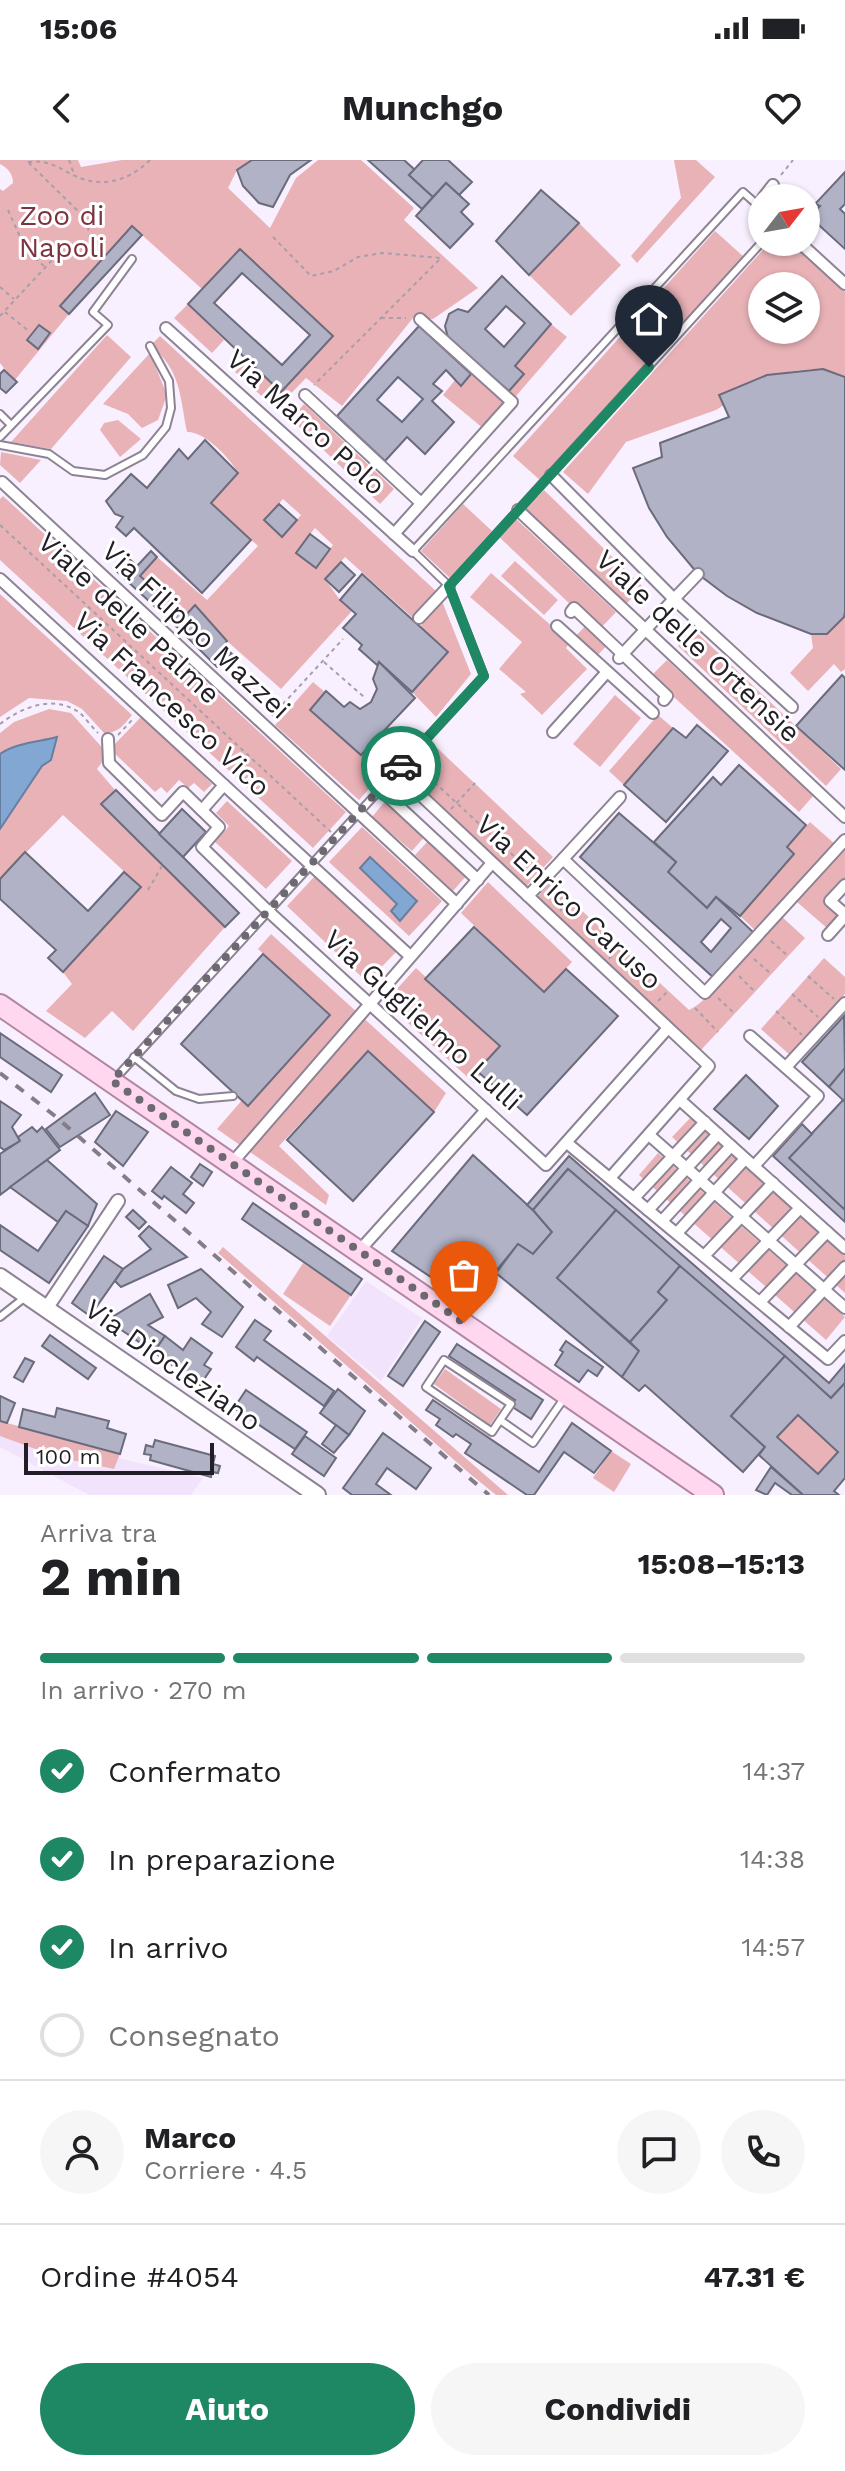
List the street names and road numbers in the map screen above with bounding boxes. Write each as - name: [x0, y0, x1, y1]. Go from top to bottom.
- street label: Via Marco Polo: [220, 342, 392, 502]
- street label: Viale delle Palme: [31, 525, 227, 711]
- street label: Via Filippo Mazzei: [95, 534, 297, 726]
- street label: Viale delle Ortensie: [589, 543, 807, 749]
- street label: Via Francesco Vico: [67, 605, 277, 803]
- street label: Via Enrico Caruso: [469, 807, 669, 997]
- street label: Via Guglielmo Lulli: [317, 922, 529, 1118]
- street label: Via Diocleziano: [79, 1292, 267, 1438]

